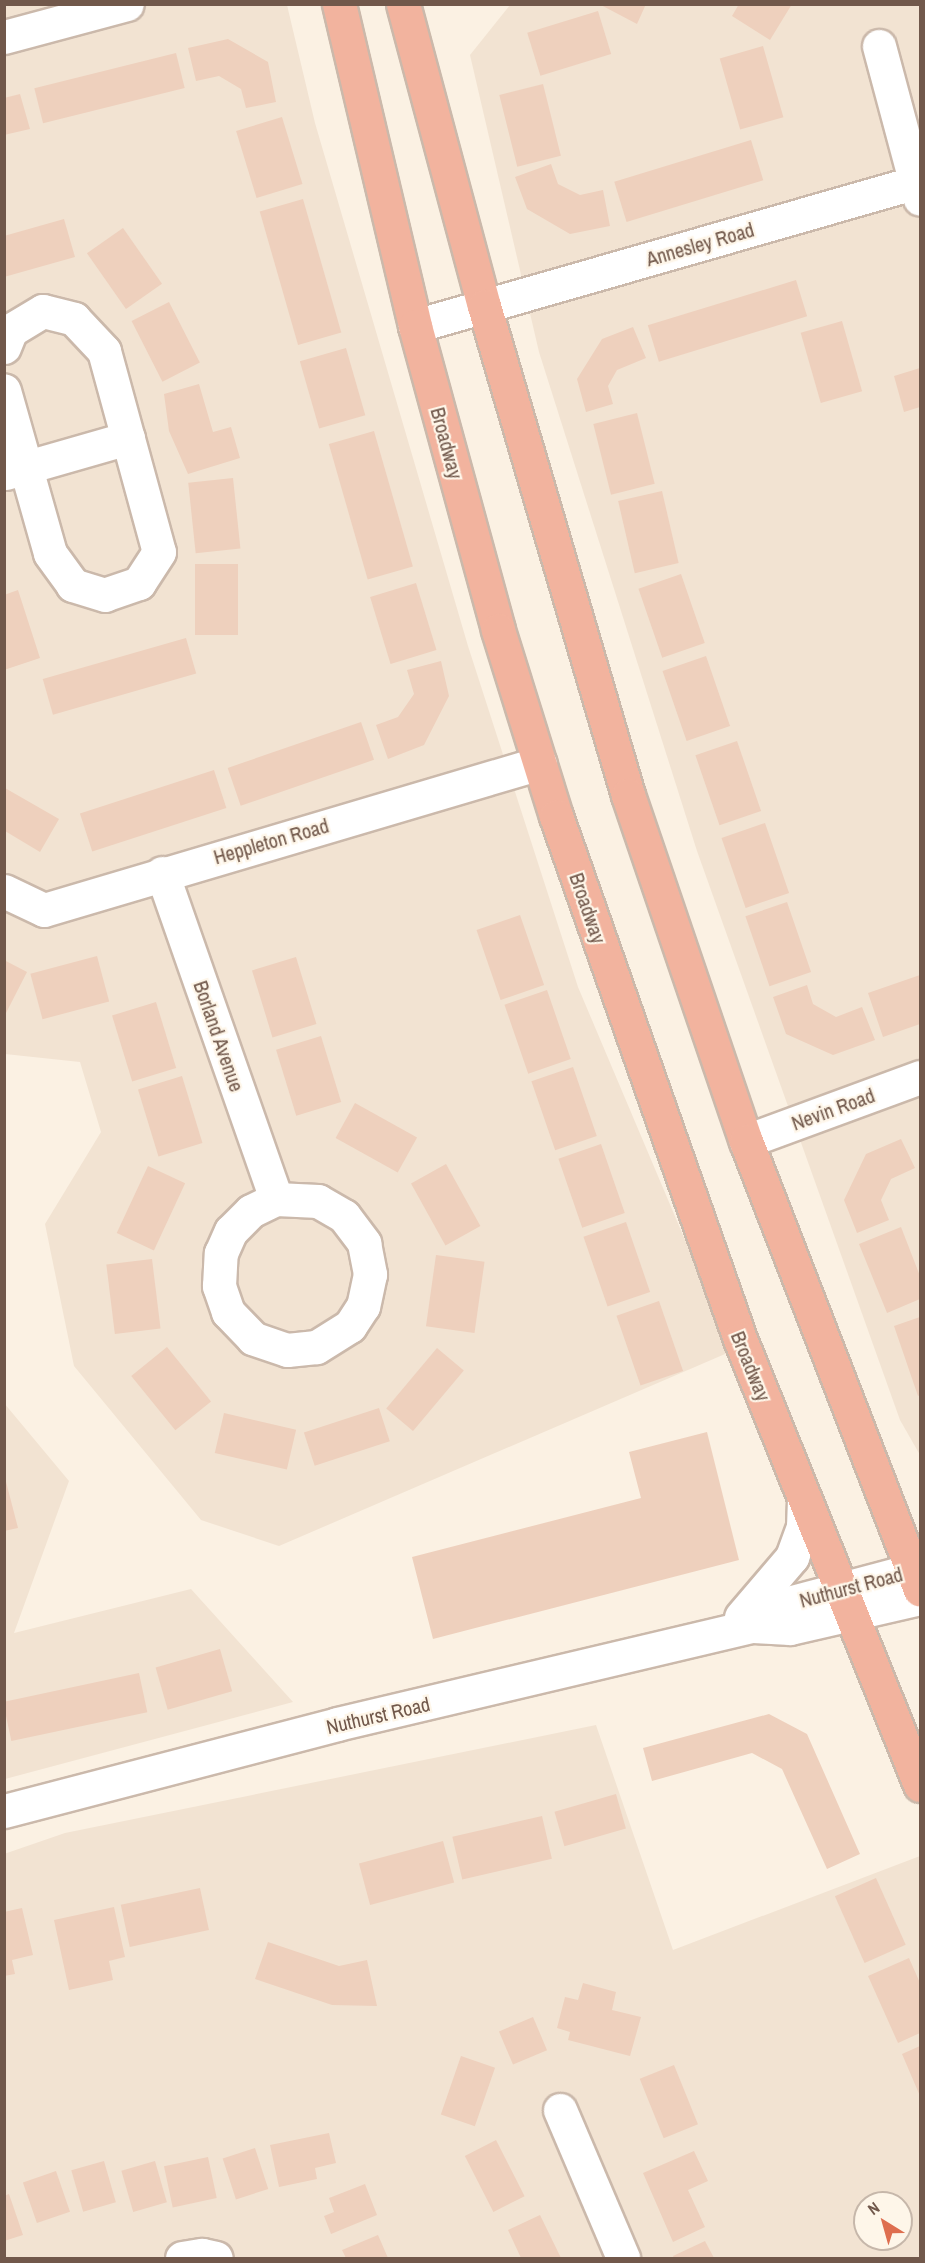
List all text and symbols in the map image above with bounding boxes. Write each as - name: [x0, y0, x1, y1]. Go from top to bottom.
- street label: Annesley Road: [643, 217, 757, 271]
- street label: Broadway: [426, 405, 468, 481]
- street label: Heppleton Road: [211, 813, 331, 869]
- street label: Broadway: [565, 870, 611, 946]
- street label: Borland Avenue: [189, 977, 249, 1095]
- street label: Nevin Road: [788, 1083, 878, 1135]
- street label: Broadway: [726, 1328, 776, 1404]
- street label: Nuthurst Road: [797, 1562, 905, 1612]
- street label: Nuthurst Road: [324, 1691, 432, 1739]
- north arrow: [853, 2191, 913, 2251]
- text: N: [863, 2197, 884, 2220]

